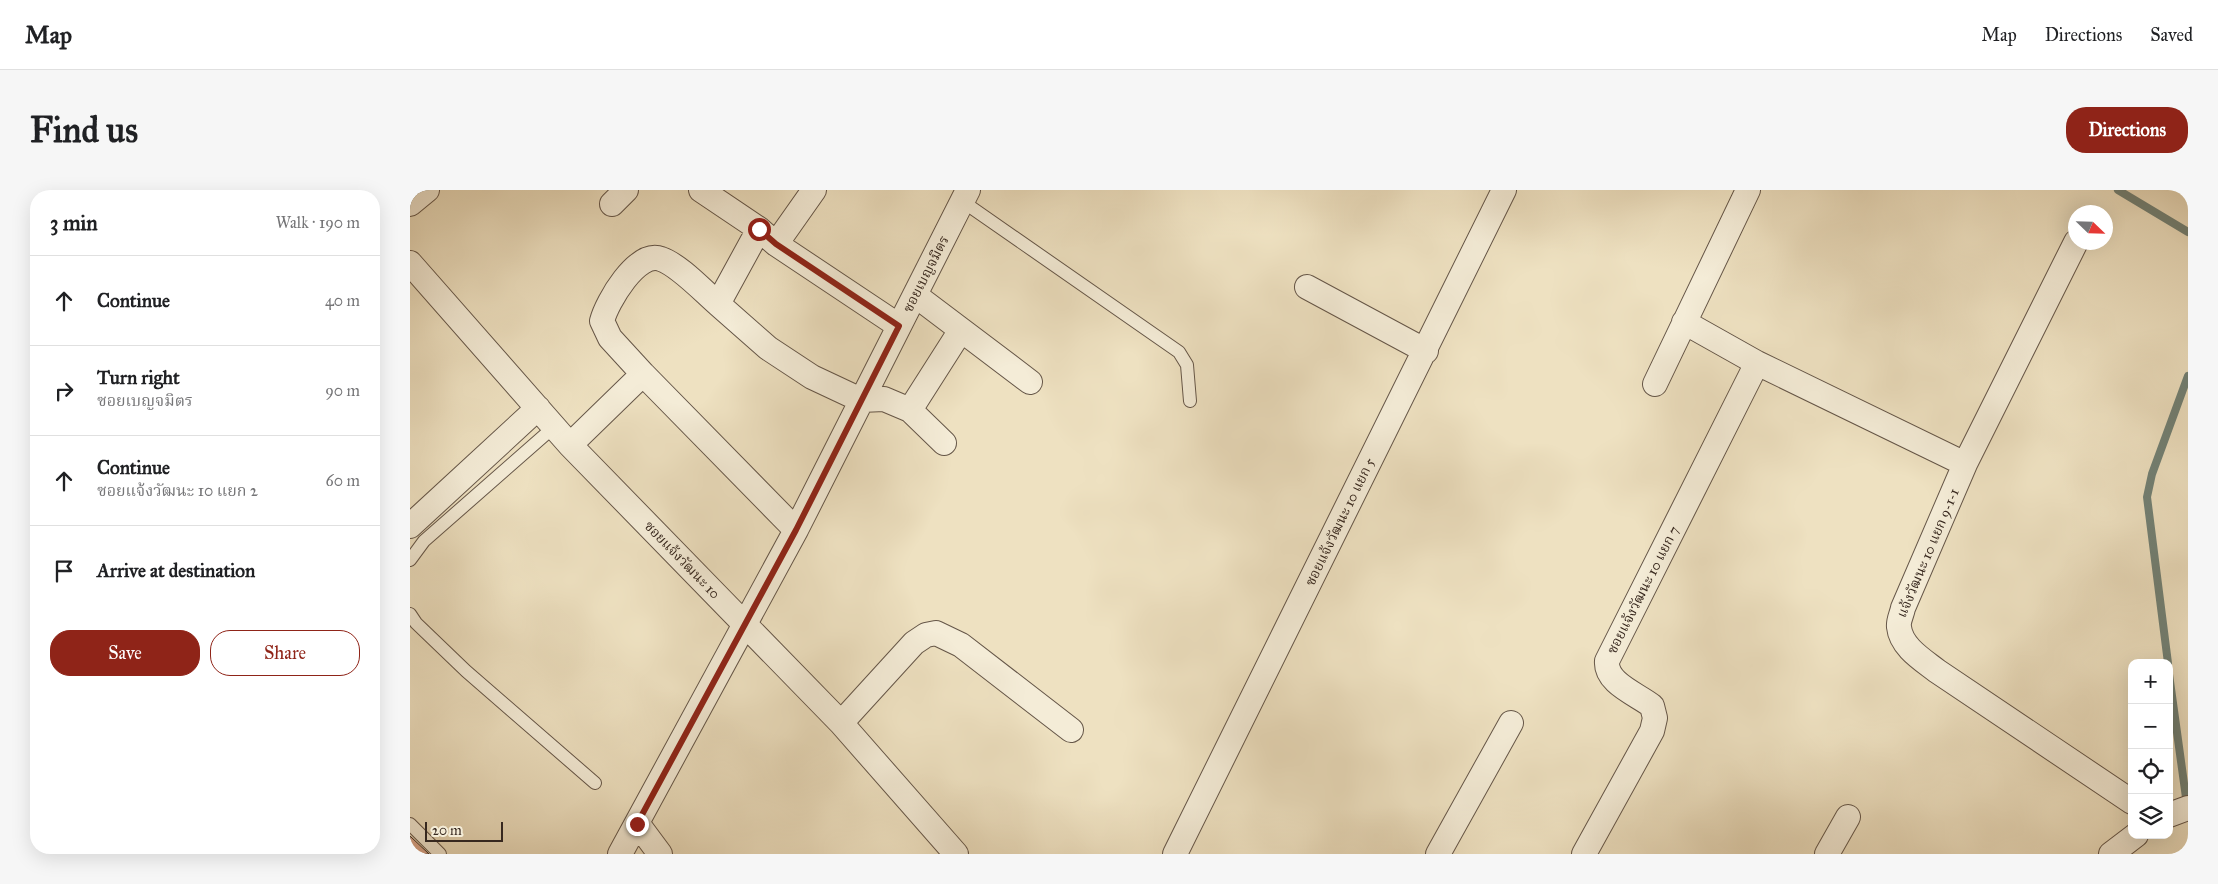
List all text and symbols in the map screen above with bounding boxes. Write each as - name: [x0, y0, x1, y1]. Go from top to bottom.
- text: Map: [25, 20, 72, 50]
- text: Map: [1981, 24, 2017, 46]
- text: Directions: [2045, 24, 2122, 46]
- text: Saved: [2150, 24, 2193, 46]
- button: Directions: [2066, 107, 2188, 153]
- text: Find us: [30, 109, 138, 152]
- north arrow: [2068, 205, 2113, 250]
- text: 3 min: [50, 210, 98, 236]
- text: Walk · 190 m: [276, 213, 360, 232]
- route start: [748, 218, 771, 241]
- street label: ซอยเบญจมิตร: [899, 233, 953, 315]
- icon: ahead: [50, 287, 78, 315]
- text: Continue: [97, 289, 170, 312]
- text: 40 m: [325, 291, 360, 310]
- text: Turn right: [97, 366, 180, 389]
- icon: right: [50, 377, 78, 405]
- text: 90 m: [325, 381, 360, 400]
- text: ซอยเบญจมิตร: [97, 391, 193, 410]
- street label: ซอยแจ้งวัฒนะ 10 แยก 5: [1302, 455, 1379, 589]
- text: Continue: [97, 456, 170, 479]
- icon: ahead: [50, 467, 78, 495]
- text: 60 m: [326, 471, 360, 490]
- text: ซอยแจ้งวัฒนะ 10 แยก 2: [97, 481, 258, 500]
- street label: แจ้งวัฒนะ 10 แยก 9-1-1: [1893, 485, 1963, 620]
- street label: ซอยแจ้งวัฒนะ 10: [641, 517, 723, 603]
- street label: ซอยแจ้งวัฒนะ 10 แยก 7: [1603, 523, 1683, 657]
- icon: arrive: [50, 557, 78, 585]
- text: Arrive at destination: [97, 559, 255, 582]
- button: Save: [50, 630, 200, 676]
- button: Share: [210, 630, 360, 676]
- map controls: [2128, 659, 2173, 839]
- button: +: [2128, 659, 2173, 704]
- button: −: [2128, 704, 2173, 749]
- button: locate: [2128, 749, 2173, 794]
- button: layers: [2128, 794, 2173, 839]
- route end: [626, 813, 649, 836]
- scale bar: [425, 819, 502, 842]
- text: 20 m: [432, 822, 462, 839]

